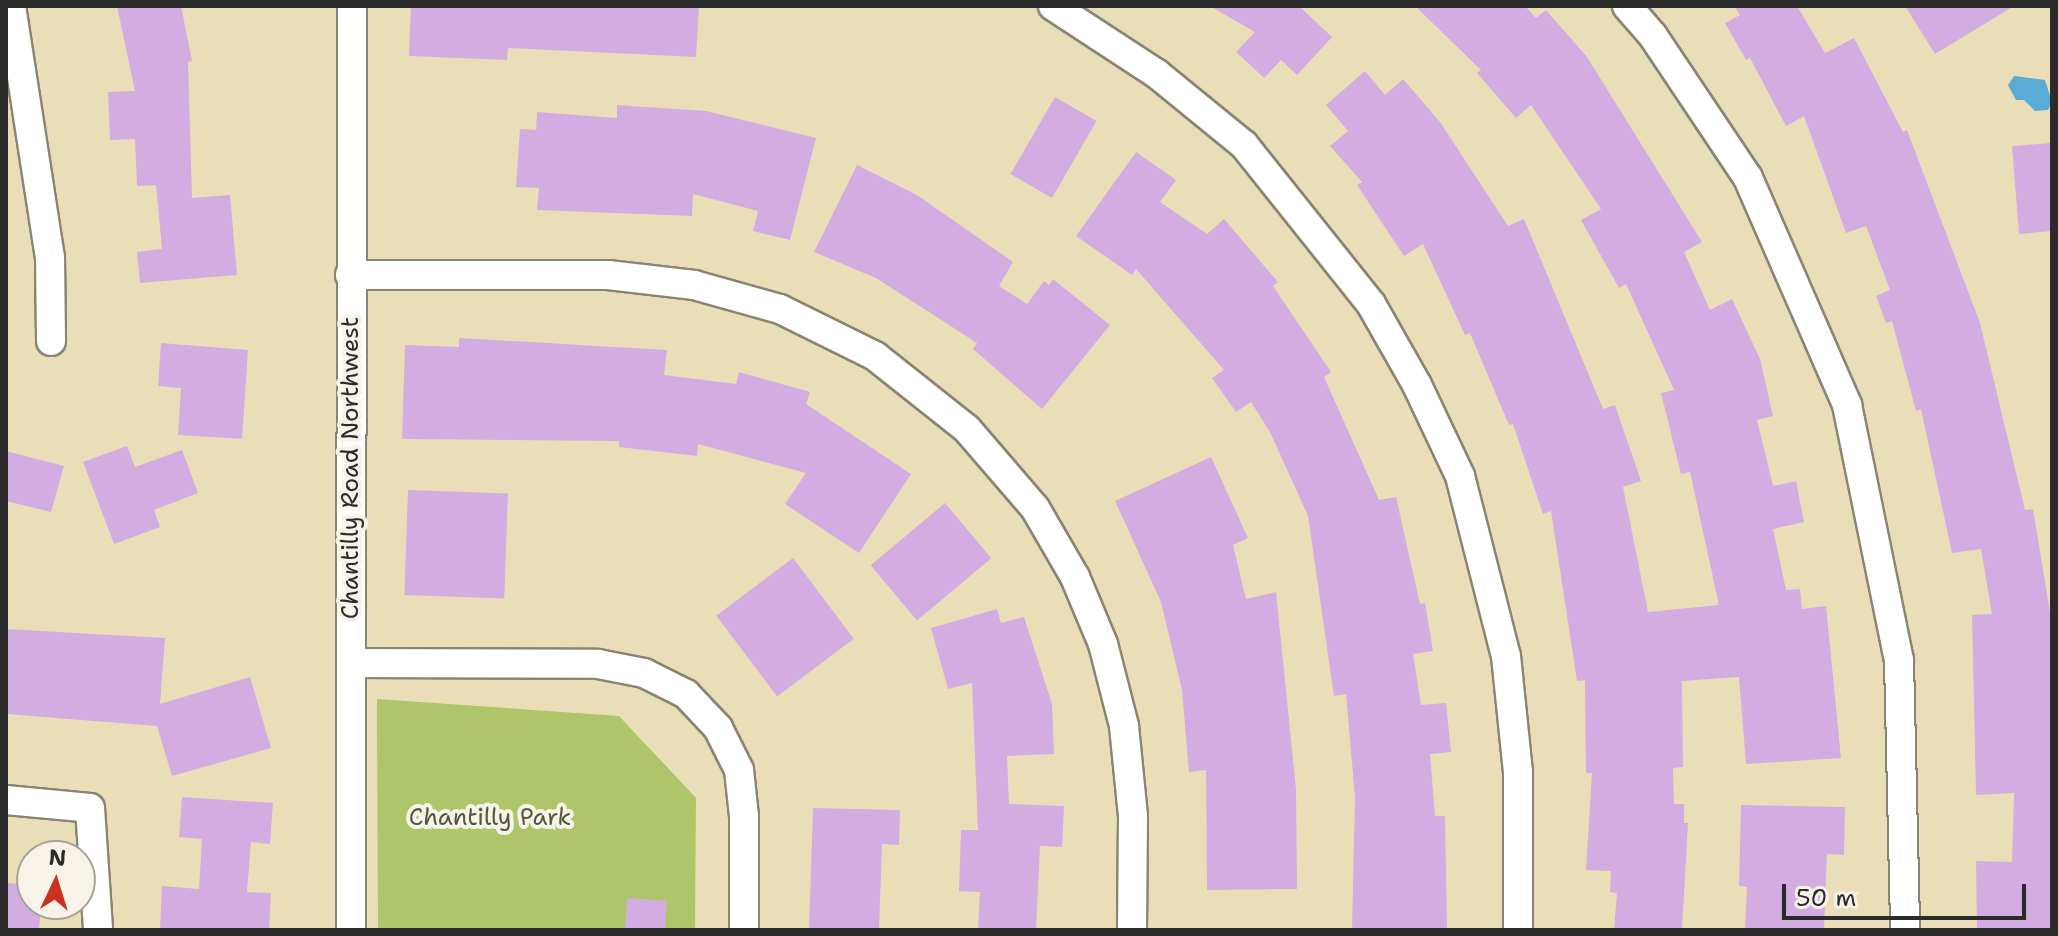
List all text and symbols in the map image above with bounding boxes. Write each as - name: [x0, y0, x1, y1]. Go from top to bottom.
- street label: Chantilly Road Northwest: [337, 317, 365, 619]
- park label: Chantilly Park: [409, 804, 571, 832]
- north arrow: [16, 840, 96, 920]
- text: N: [48, 842, 67, 873]
- scale bar: [1786, 868, 2030, 918]
- text: 50 m: [1796, 882, 1856, 914]

